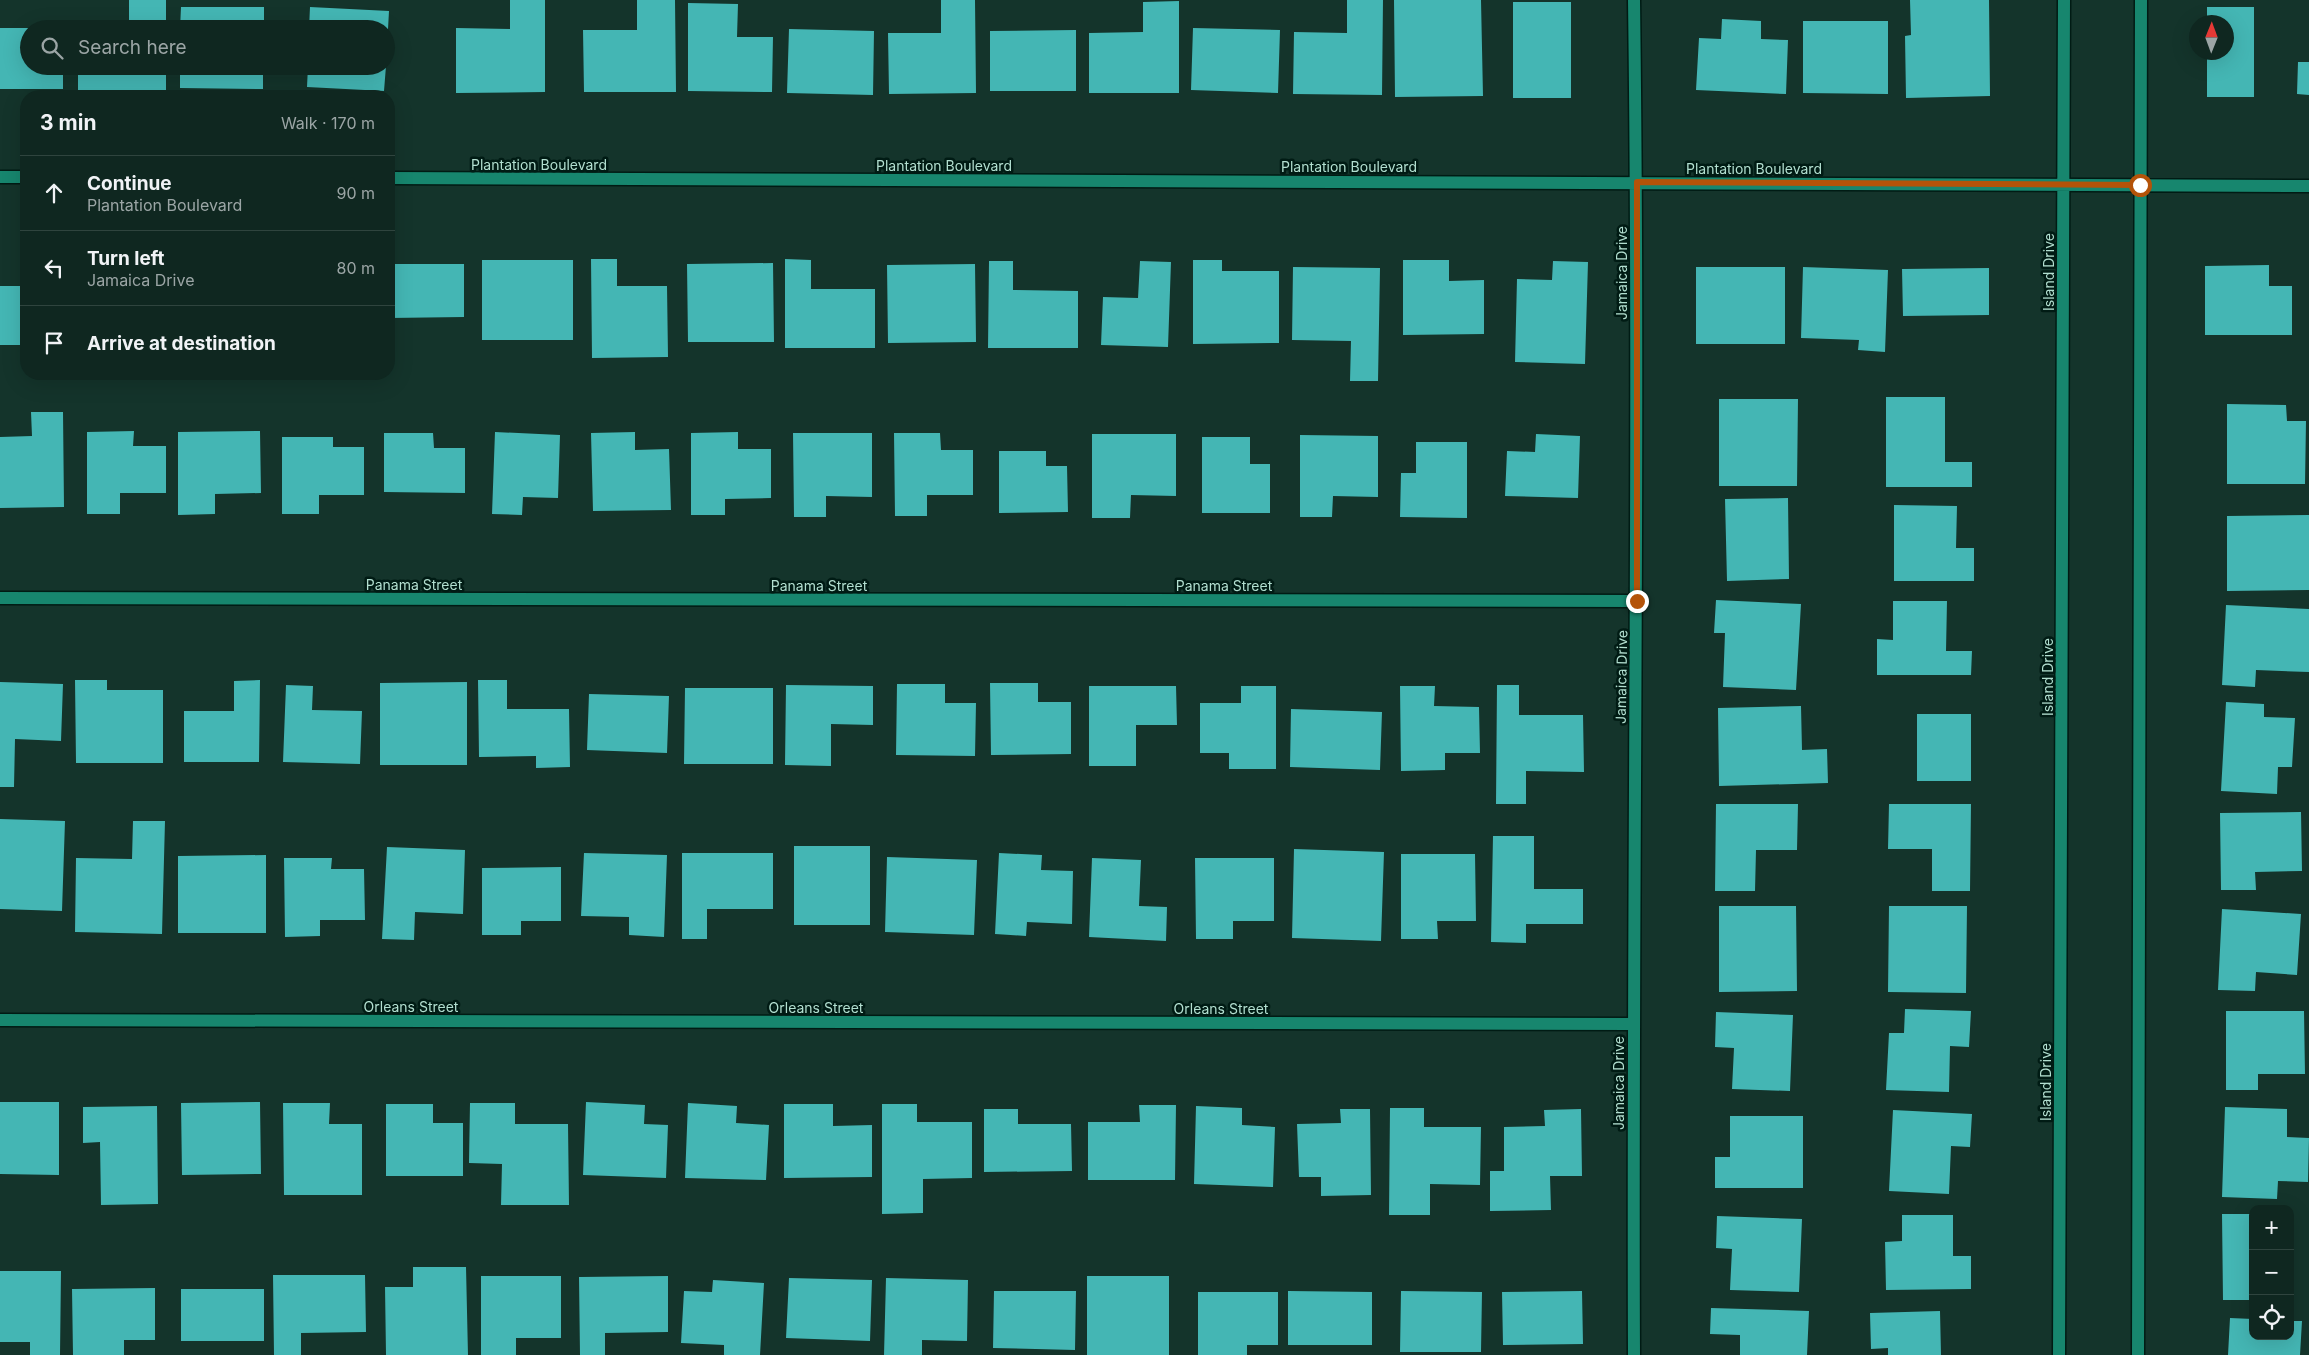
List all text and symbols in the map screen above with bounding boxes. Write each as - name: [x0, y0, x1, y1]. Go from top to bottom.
- north arrow: [2189, 15, 2234, 60]
- search box: [20, 20, 395, 75]
- icon: search: [38, 34, 66, 62]
- text: Search here: [78, 36, 187, 59]
- text: 3 min: [40, 110, 96, 135]
- text: Walk · 170 m: [281, 113, 375, 133]
- street label: Plantation Boulevard: [471, 156, 607, 173]
- street label: Plantation Boulevard: [876, 157, 1012, 174]
- street label: Plantation Boulevard: [1281, 158, 1417, 175]
- street label: Plantation Boulevard: [1686, 160, 1822, 177]
- text: Continue: [87, 172, 172, 195]
- route start: [2129, 174, 2152, 197]
- icon: ahead: [40, 179, 68, 207]
- text: 90 m: [336, 183, 375, 203]
- text: Plantation Boulevard: [87, 195, 242, 215]
- street label: Jamaica Drive: [1613, 226, 1630, 320]
- street label: Island Drive: [2040, 233, 2057, 311]
- text: Turn left: [87, 247, 165, 270]
- icon: left: [40, 254, 68, 282]
- text: 80 m: [336, 258, 375, 278]
- text: Jamaica Drive: [87, 270, 194, 290]
- icon: arrive: [40, 329, 68, 357]
- text: Arrive at destination: [87, 332, 276, 355]
- street label: Panama Street: [366, 576, 463, 593]
- street label: Panama Street: [771, 577, 868, 594]
- street label: Panama Street: [1176, 577, 1273, 594]
- route end: [1626, 590, 1649, 613]
- street label: Jamaica Drive: [1612, 630, 1630, 724]
- street label: Island Drive: [2039, 638, 2056, 716]
- street label: Orleans Street: [364, 998, 459, 1015]
- street label: Orleans Street: [769, 999, 864, 1016]
- street label: Orleans Street: [1174, 1000, 1269, 1017]
- street label: Jamaica Drive: [1610, 1036, 1627, 1130]
- street label: Island Drive: [2037, 1043, 2054, 1121]
- map controls: [2249, 1205, 2294, 1340]
- button: +: [2249, 1205, 2294, 1250]
- button: −: [2249, 1250, 2294, 1295]
- button: locate: [2249, 1295, 2294, 1340]

